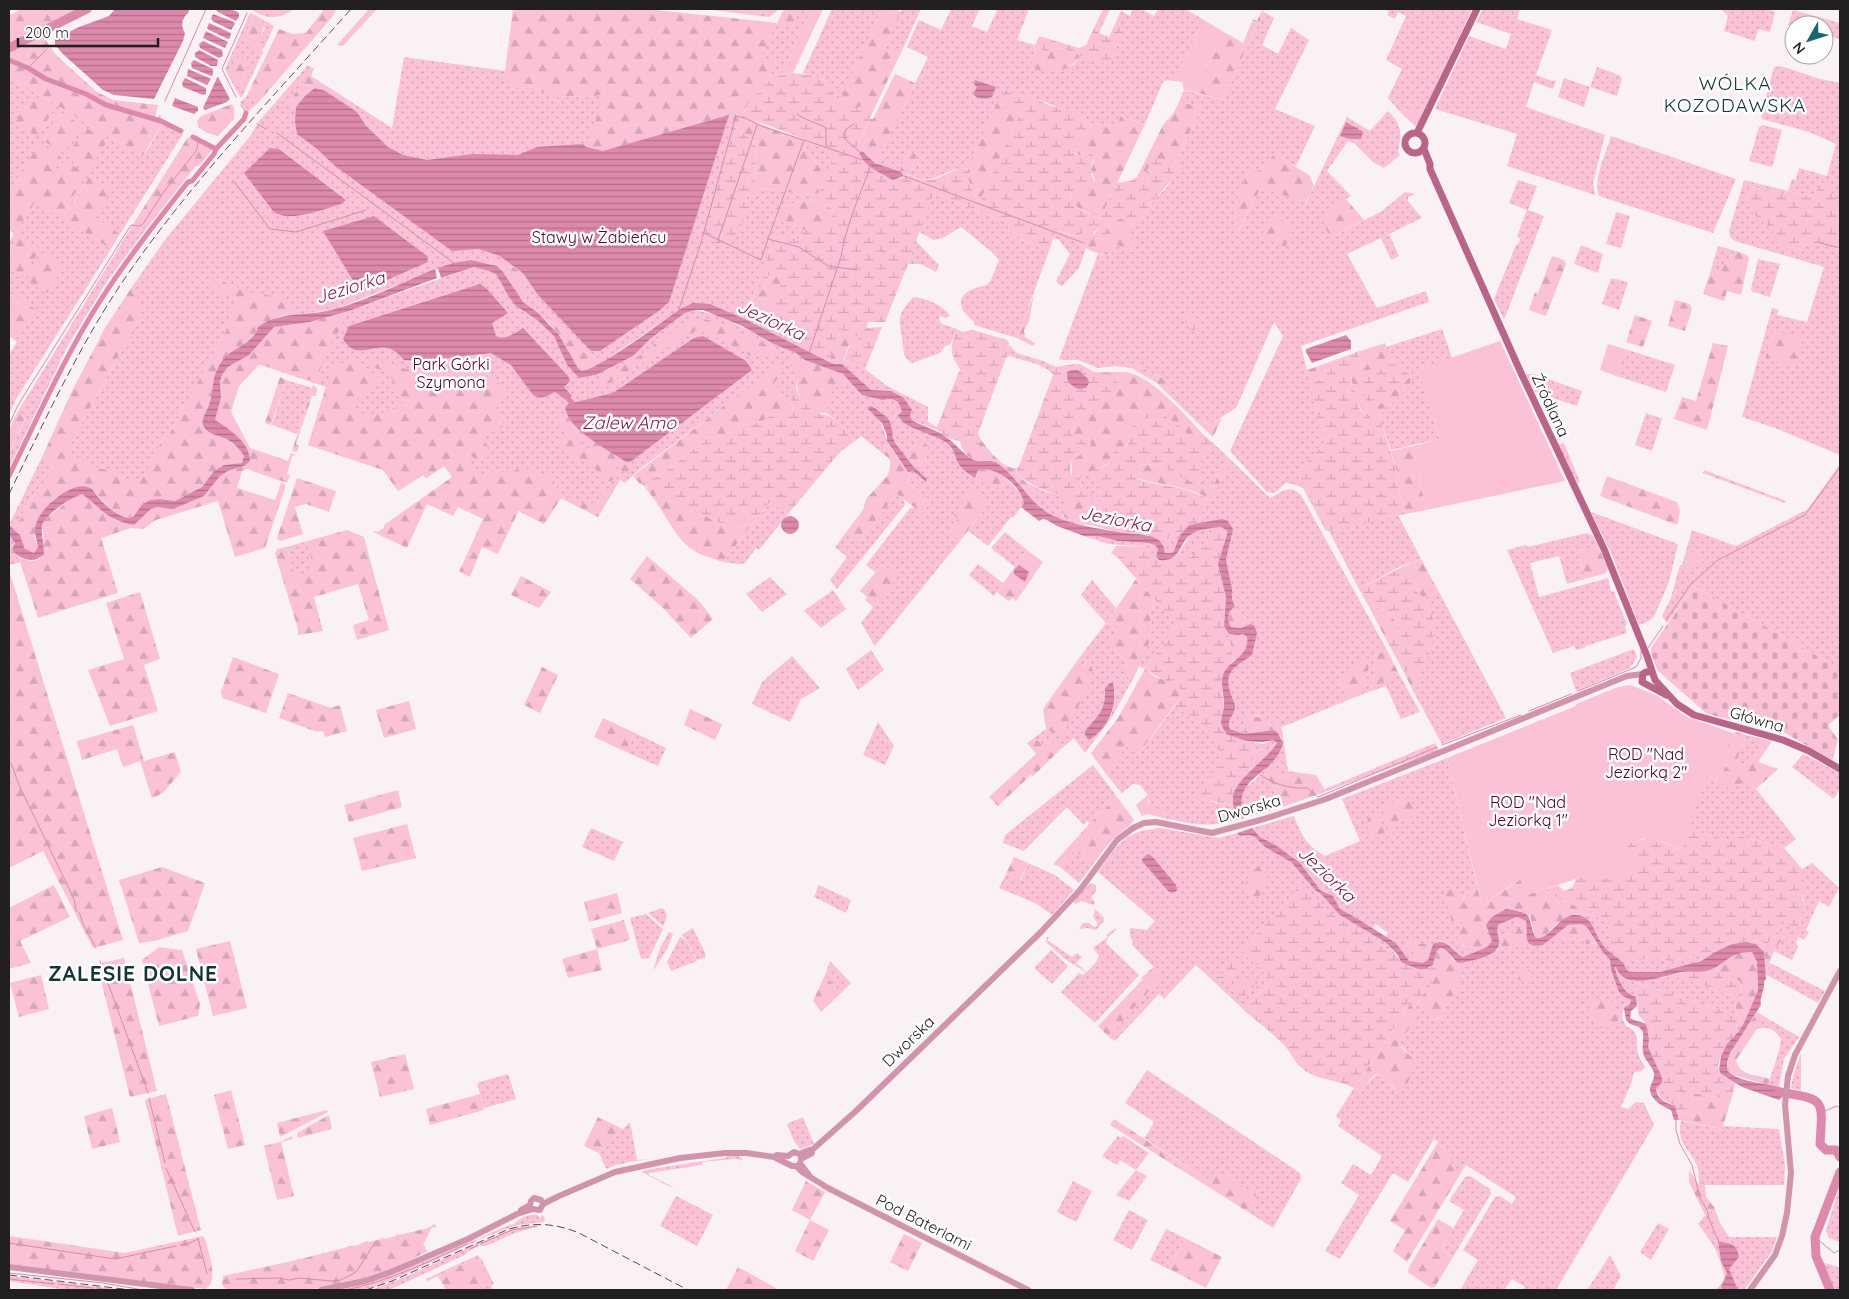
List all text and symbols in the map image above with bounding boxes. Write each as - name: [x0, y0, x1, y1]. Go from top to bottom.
- scale bar: [18, 15, 158, 47]
- north arrow: [1784, 15, 1834, 65]
- text: 200 m: [25, 23, 69, 42]
- text: N: [1789, 39, 1809, 58]
- district label: WÓLKA KOZODAWSKA: [1664, 71, 1806, 117]
- park label: Stawy w Żabieńcu: [532, 227, 666, 247]
- water label: Jeziorka: [313, 265, 388, 308]
- water label: Jeziorka: [734, 295, 809, 346]
- park label: Park Górki Szymona: [412, 354, 490, 392]
- street label: Źródlana: [1528, 370, 1574, 440]
- water label: Zalew Amo: [582, 411, 677, 434]
- water label: Jeziorka: [1079, 501, 1154, 537]
- street label: Główna: [1728, 702, 1786, 736]
- park label: ROD "Nad Jeziorką 2": [1605, 744, 1687, 782]
- street label: Dworska: [1215, 789, 1283, 827]
- park label: ROD "Nad Jeziorką 1": [1488, 792, 1568, 830]
- water label: Jeziorka: [1293, 841, 1361, 908]
- district label: ZALESIE DOLNE: [48, 960, 218, 986]
- street label: Dworska: [878, 1011, 938, 1071]
- street label: Pod Bateriami: [873, 1189, 975, 1255]

